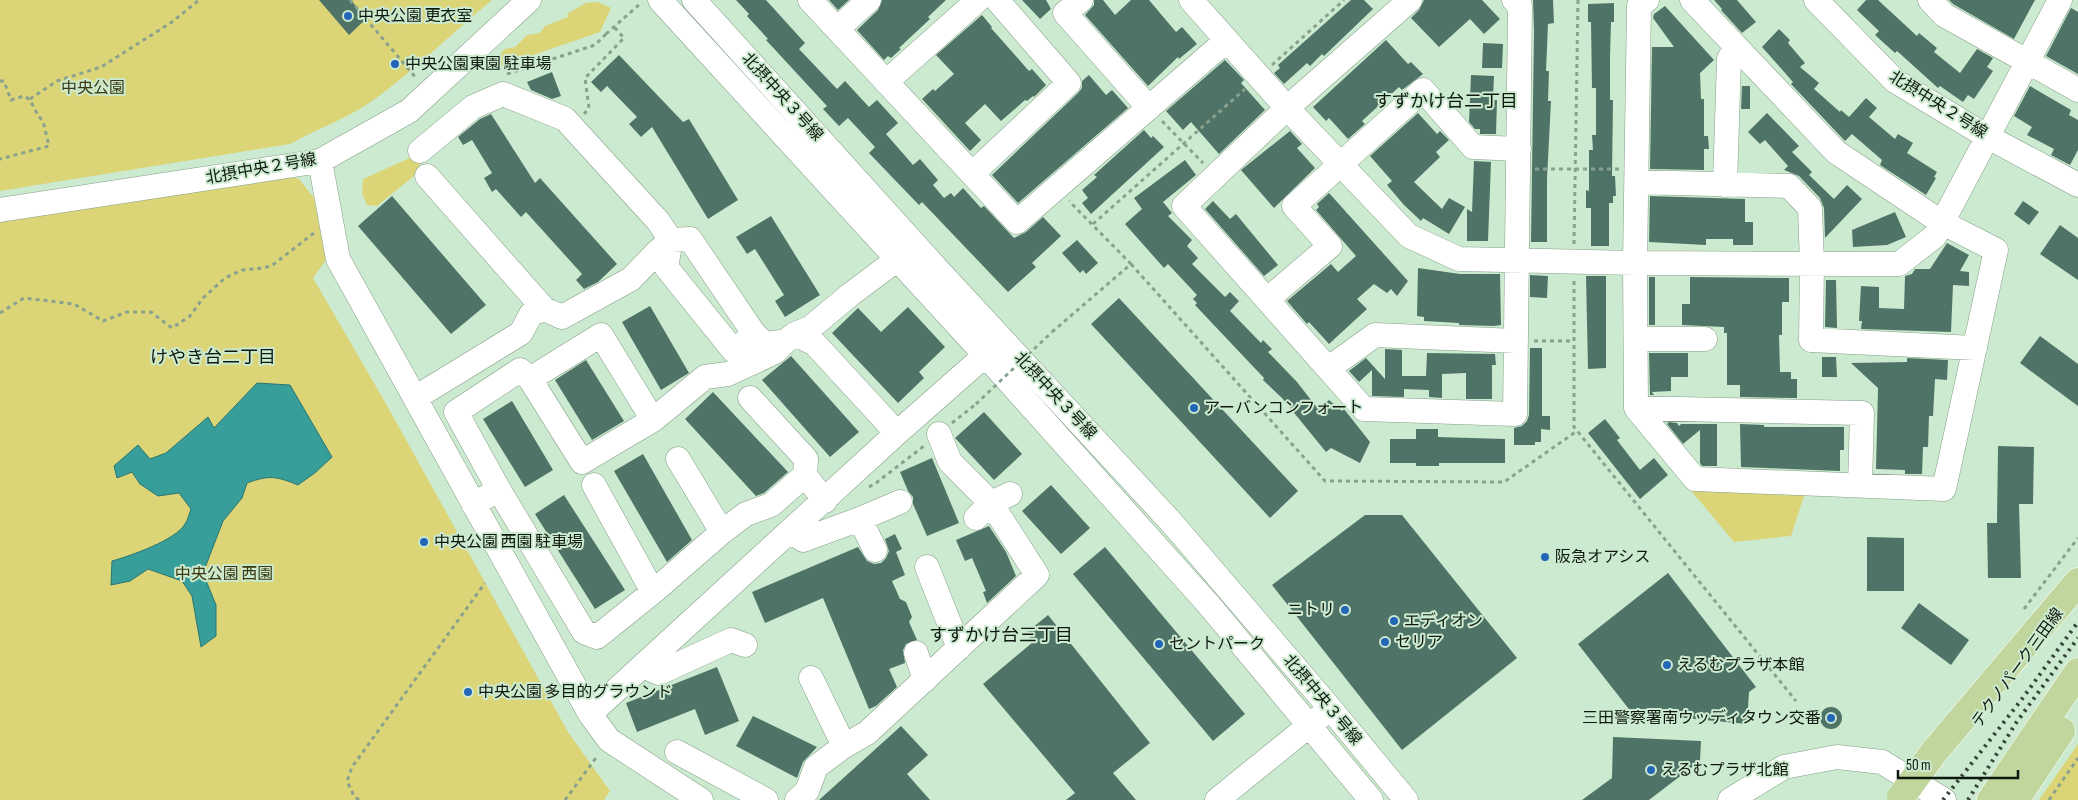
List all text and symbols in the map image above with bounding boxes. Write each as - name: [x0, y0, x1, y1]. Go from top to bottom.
- place label: 中央公園 更衣室: [358, 7, 473, 26]
- marker: 中央公園 更衣室: [342, 10, 354, 22]
- street label: 北摂中央３号線: [737, 49, 827, 145]
- place label: 中央公園東園 駐車場: [405, 55, 552, 74]
- marker: 中央公園東園 駐車場: [389, 58, 401, 70]
- street label: 北摂中央２号線: [1885, 67, 1991, 143]
- park label: 中央公園: [61, 79, 125, 98]
- district label: すずかけ台二丁目: [1374, 91, 1518, 112]
- street label: 北摂中央２号線: [204, 150, 318, 188]
- district label: けやき台二丁目: [150, 347, 276, 368]
- street label: 北摂中央３号線: [1010, 349, 1100, 443]
- place label: アーバンコンフォート: [1204, 399, 1363, 418]
- marker: アーバンコンフォート: [1188, 402, 1200, 414]
- place label: 中央公園 西園 駐車場: [434, 533, 583, 552]
- marker: 中央公園 西園 駐車場: [418, 536, 430, 548]
- place label: 阪急オアシス: [1555, 548, 1650, 567]
- marker: 阪急オアシス: [1539, 551, 1551, 563]
- park label: 中央公園 西園: [175, 565, 273, 584]
- place label: ニトリ: [1287, 601, 1335, 620]
- marker: ニトリ: [1339, 604, 1351, 616]
- street label: テクノパーク三田線: [1968, 605, 2068, 731]
- place label: エディオン: [1404, 612, 1483, 631]
- marker: エディオン: [1388, 615, 1400, 627]
- district label: すずかけ台三丁目: [929, 625, 1073, 646]
- place label: セリア: [1395, 633, 1443, 652]
- place label: セントパーク: [1169, 635, 1265, 654]
- marker: セリア: [1379, 636, 1391, 648]
- marker: セントパーク: [1153, 638, 1165, 650]
- street label: 北摂中央３号線: [1279, 651, 1365, 749]
- place label: えるむプラザ本館: [1677, 656, 1805, 675]
- marker: えるむプラザ本館: [1661, 659, 1673, 671]
- place label: 中央公園 多目的グラウンド: [478, 683, 673, 702]
- marker: 中央公園 多目的グラウンド: [462, 686, 474, 698]
- place label: 三田警察署南ウッディタウン交番: [1582, 709, 1821, 728]
- marker: 三田警察署南ウッディタウン交番: [1825, 712, 1837, 724]
- scale bar: [1898, 748, 2018, 780]
- text: 50 m: [1906, 756, 1931, 775]
- place label: えるむプラザ北館: [1661, 761, 1789, 780]
- marker: えるむプラザ北館: [1645, 764, 1657, 776]

